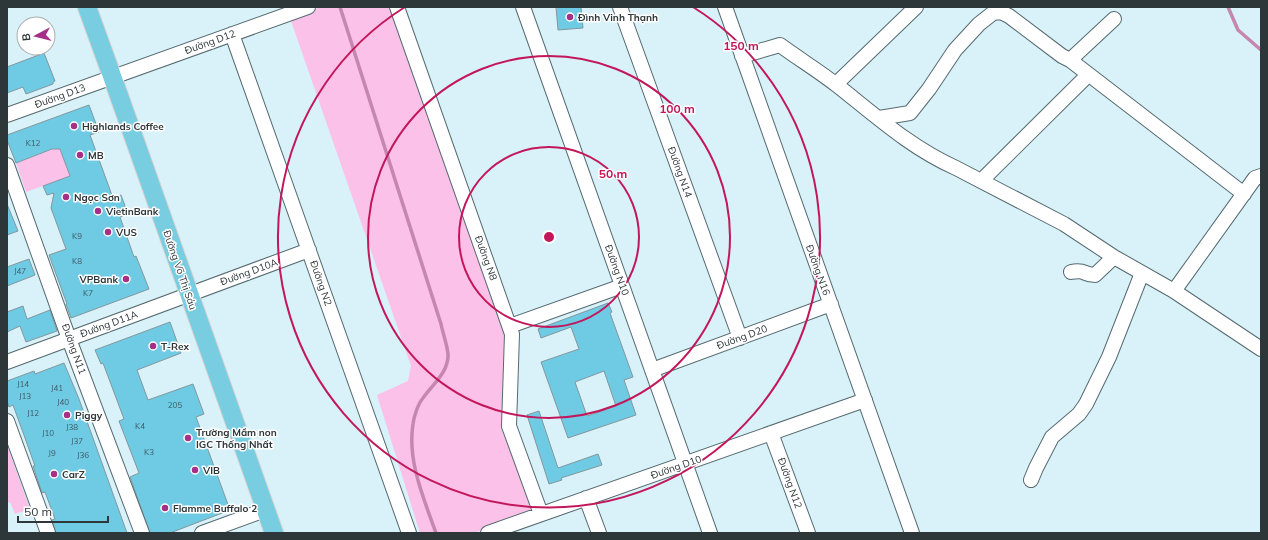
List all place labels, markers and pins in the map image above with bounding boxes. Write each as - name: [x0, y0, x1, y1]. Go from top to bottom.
- place label: Đình Vinh Thạnh: [577, 11, 658, 24]
- marker: Đình Vinh Thạnh: [565, 12, 575, 22]
- place label: Highlands Coffee: [82, 120, 164, 133]
- marker: Highlands Coffee: [69, 121, 79, 131]
- place label: MB: [88, 149, 104, 162]
- marker: MB: [75, 150, 85, 160]
- place label: Ngọc Sơn: [74, 191, 120, 204]
- marker: Ngọc Sơn: [61, 192, 71, 202]
- place label: VietinBank: [105, 205, 159, 218]
- marker: VietinBank: [93, 206, 103, 216]
- place label: VUS: [115, 226, 138, 239]
- marker: VUS: [103, 227, 113, 237]
- centre of rings: [542, 230, 556, 244]
- place label: VPBank: [78, 273, 118, 286]
- marker: VPBank: [121, 274, 131, 284]
- place label: T-Rex: [161, 340, 189, 353]
- marker: T-Rex: [148, 341, 158, 351]
- place label: Piggy: [75, 409, 103, 422]
- marker: Piggy: [62, 410, 72, 420]
- place label: Trường Mầm non IGC Thống Nhất: [196, 426, 277, 451]
- marker: Trường Mầm non IGC Thống Nhất: [183, 433, 193, 443]
- place label: VIB: [202, 464, 220, 477]
- marker: VIB: [190, 465, 200, 475]
- place label: CarZ: [62, 468, 85, 481]
- marker: CarZ: [49, 469, 59, 479]
- place label: Flamme Buffalo 2: [173, 502, 257, 515]
- marker: Flamme Buffalo 2: [160, 503, 170, 513]

